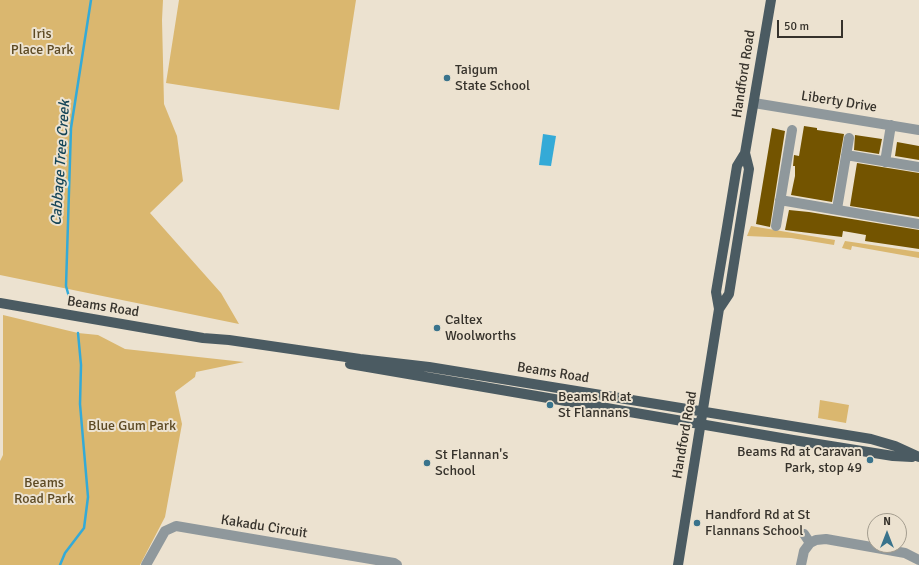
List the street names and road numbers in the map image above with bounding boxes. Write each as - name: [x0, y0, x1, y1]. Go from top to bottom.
- street label: Handford Road: [729, 29, 759, 119]
- street label: Liberty Drive: [800, 88, 878, 116]
- street label: Beams Road: [66, 293, 140, 321]
- street label: Beams Road: [516, 359, 590, 387]
- street label: Handford Road: [669, 390, 701, 480]
- street label: Kakadu Circuit: [219, 512, 309, 542]

